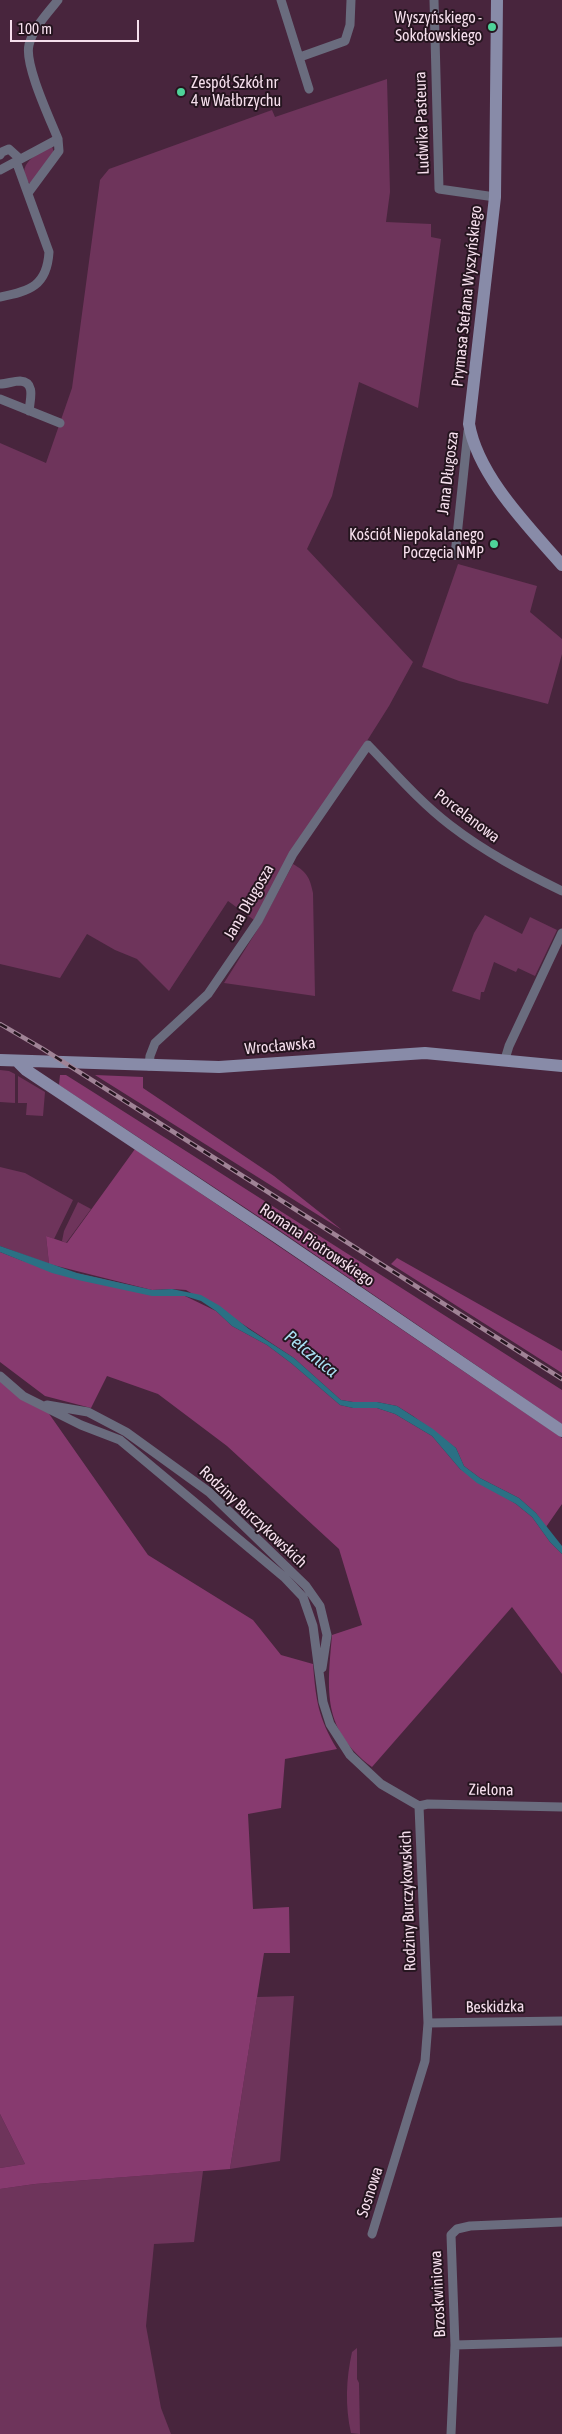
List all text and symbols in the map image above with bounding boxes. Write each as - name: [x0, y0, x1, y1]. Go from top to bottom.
- place label: Wyszyńskiego - Sokołowskiego: [395, 8, 482, 46]
- scale bar: [12, 10, 141, 42]
- text: 100 m: [18, 20, 52, 37]
- marker: Wyszyńskiego - Sokołowskiego: [486, 21, 498, 33]
- street label: Ludwika Pasteura: [411, 71, 433, 175]
- place label: Zespół Szkół nr 4 w Wałbrzychu: [191, 73, 281, 111]
- marker: Zespół Szkół nr 4 w Wałbrzychu: [175, 86, 187, 98]
- street label: Prymasa Stefana Wyszyńskiego: [448, 204, 486, 388]
- street label: Jana Długosza: [433, 430, 463, 516]
- place label: Kościół Niepokalanego Poczęcia NMP: [349, 525, 484, 563]
- marker: Kościół Niepokalanego Poczęcia NMP: [488, 538, 500, 550]
- street label: Porcelanowa: [431, 785, 503, 847]
- street label: Jana Długosza: [220, 861, 278, 943]
- street label: Wrocławska: [244, 1033, 316, 1059]
- street label: Romana Piotrowskiego: [256, 1200, 378, 1290]
- water label: Pełcznica: [280, 1326, 342, 1382]
- street label: Rodziny Burczykowskich: [195, 1462, 311, 1572]
- street label: Zielona: [468, 1780, 514, 1800]
- street label: Rodziny Burczykowskich: [396, 1830, 420, 1972]
- street label: Beskidzka: [466, 1997, 524, 2017]
- street label: Sosnowa: [353, 2164, 387, 2220]
- street label: Brzoskwiniowa: [426, 2250, 450, 2338]

